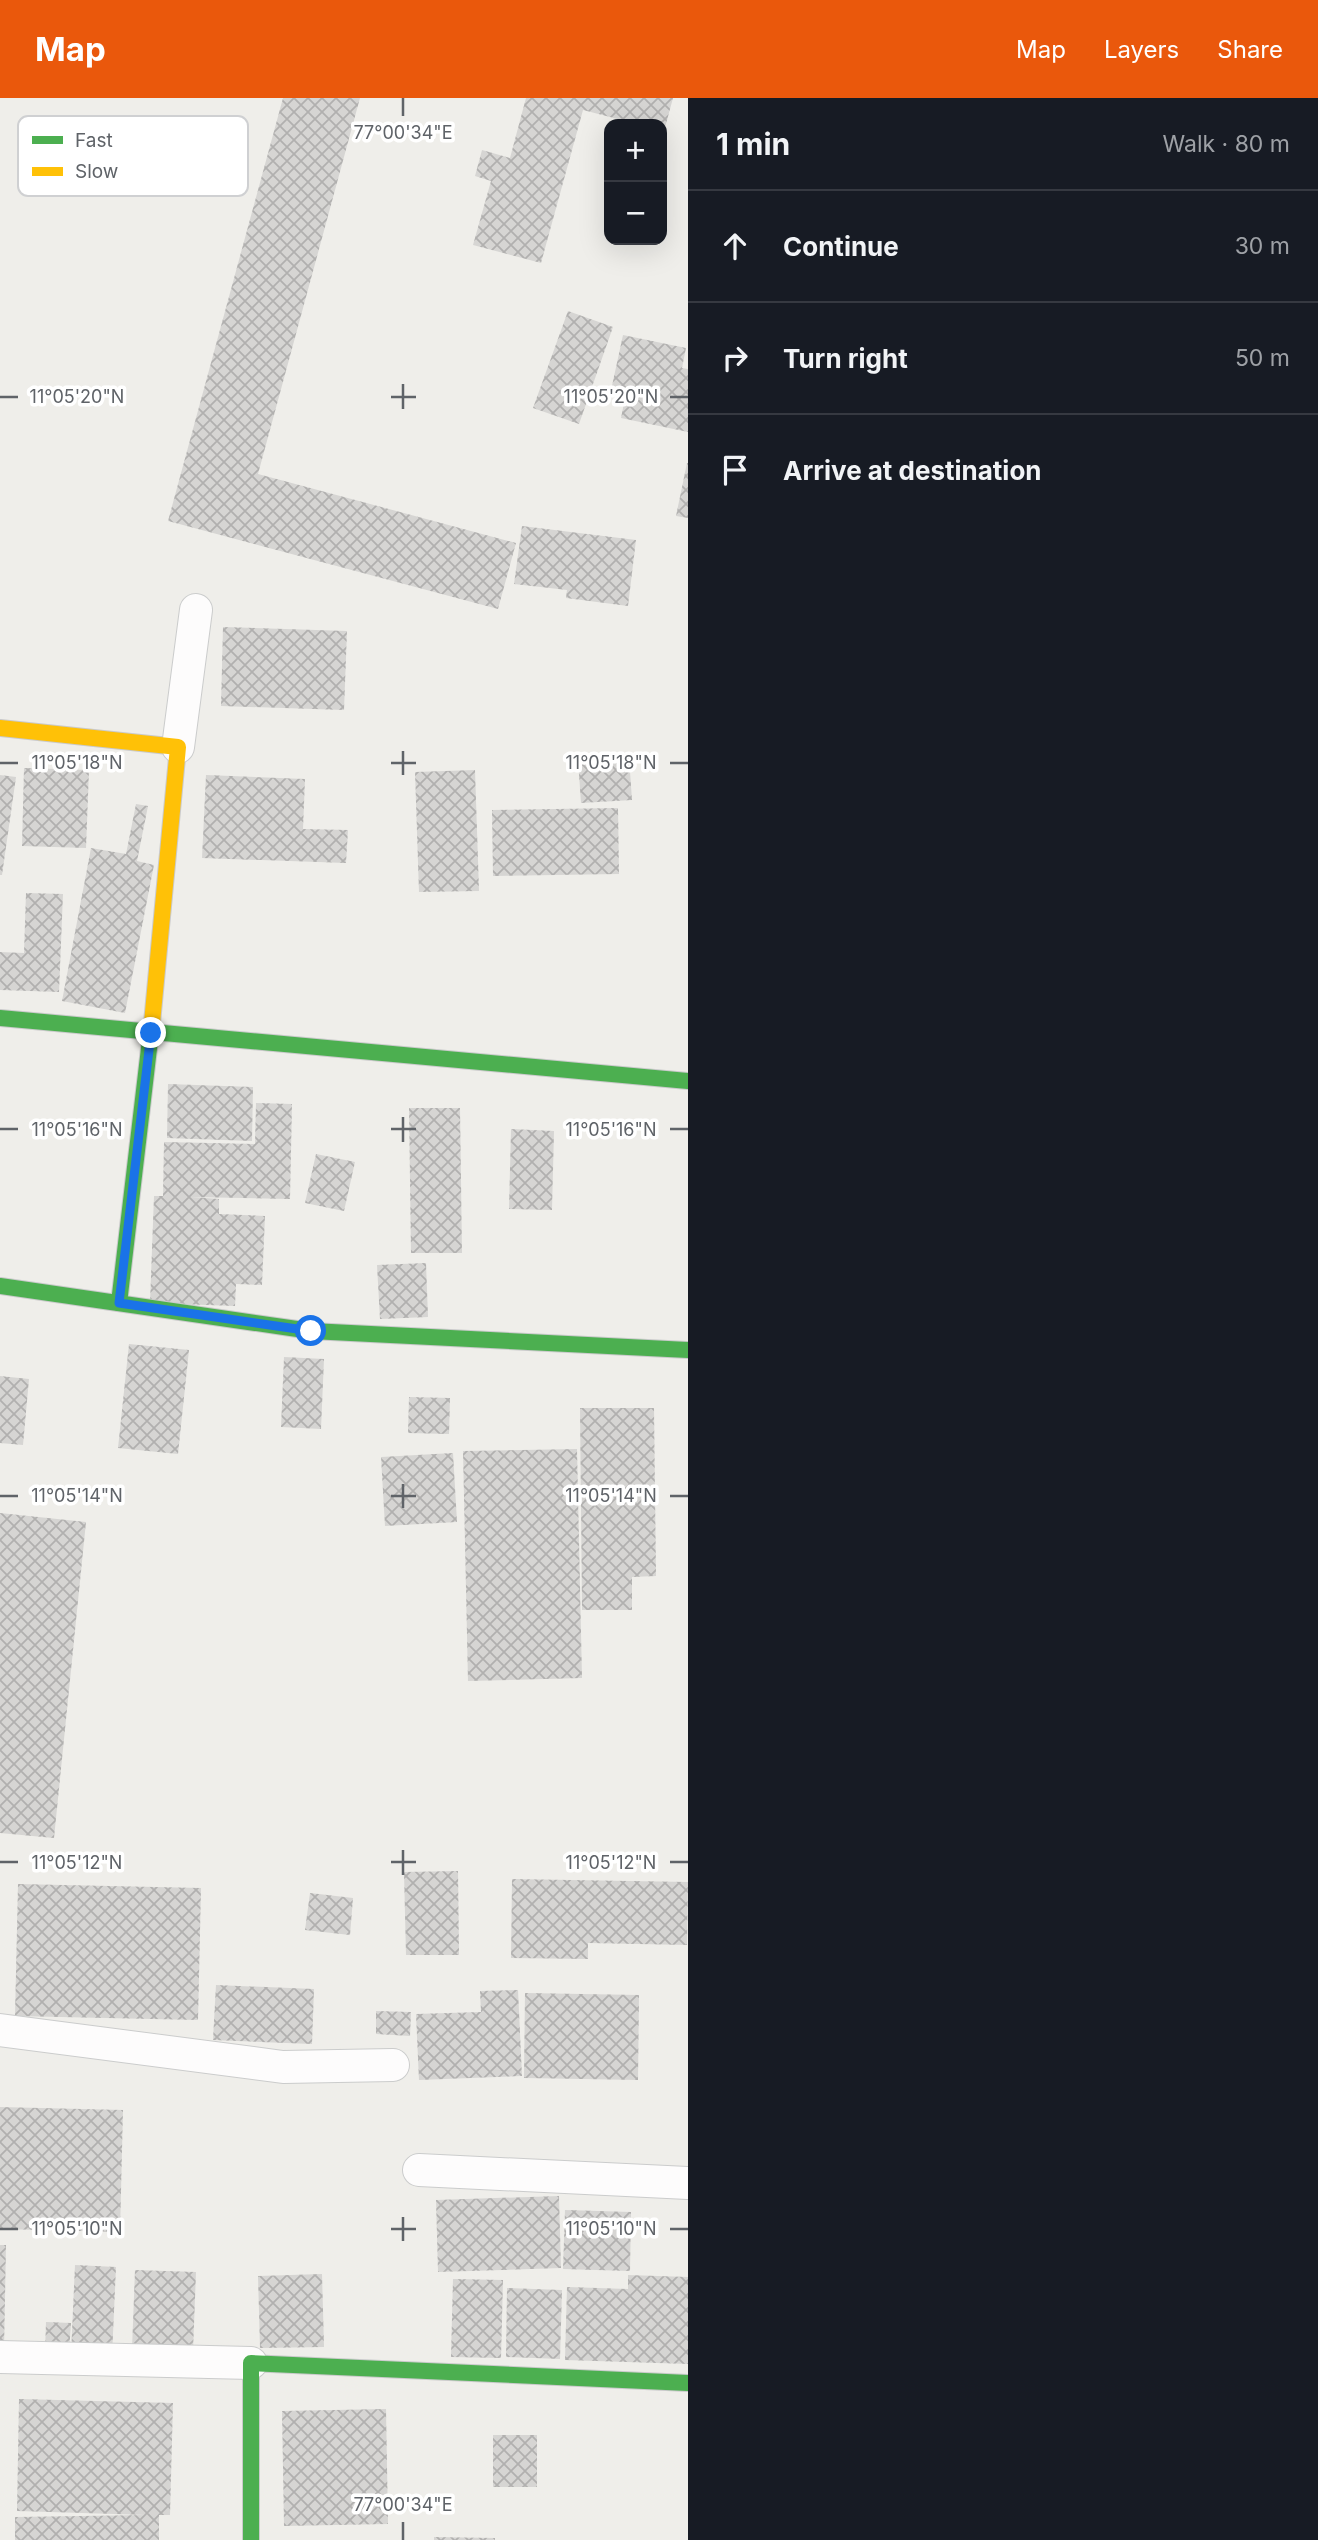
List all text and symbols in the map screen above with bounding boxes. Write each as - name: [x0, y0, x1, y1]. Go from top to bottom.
- text: Map: [35, 29, 106, 69]
- text: Map: [1016, 35, 1066, 64]
- text: Layers: [1104, 35, 1179, 64]
- text: Share: [1217, 35, 1283, 64]
- legend: [18, 116, 248, 196]
- map controls: [604, 119, 667, 245]
- button: +: [604, 119, 667, 182]
- text: 77°00'34"E: [354, 122, 452, 143]
- text: 1 min: [716, 126, 790, 162]
- text: Fast: [75, 129, 113, 152]
- text: Walk · 80 m: [1162, 130, 1290, 158]
- text: Slow: [75, 160, 118, 183]
- button: −: [604, 182, 667, 245]
- icon: ahead: [716, 227, 754, 265]
- text: Continue: [783, 231, 899, 262]
- text: 30 m: [1235, 232, 1290, 260]
- icon: right: [716, 339, 754, 377]
- text: Turn right: [783, 343, 908, 374]
- text: 50 m: [1235, 344, 1290, 372]
- text: 11°05'20"N: [30, 386, 124, 407]
- text: 11°05'20"N: [564, 386, 658, 407]
- icon: arrive: [716, 451, 754, 489]
- text: Arrive at destination: [783, 455, 1042, 486]
- text: 11°05'18"N: [32, 752, 122, 773]
- text: 11°05'18"N: [566, 752, 656, 773]
- route end: [135, 1017, 166, 1048]
- text: 11°05'16"N: [32, 1119, 122, 1140]
- text: 11°05'16"N: [566, 1119, 656, 1140]
- route start: [295, 1315, 326, 1346]
- text: 11°05'14"N: [31, 1485, 123, 1506]
- text: 11°05'14"N: [565, 1485, 657, 1506]
- text: 11°05'12"N: [32, 1852, 122, 1873]
- text: 11°05'12"N: [566, 1852, 656, 1873]
- text: 11°05'10"N: [31, 2218, 123, 2239]
- text: 11°05'10"N: [565, 2218, 657, 2239]
- text: 77°00'34"E: [354, 2494, 452, 2515]

